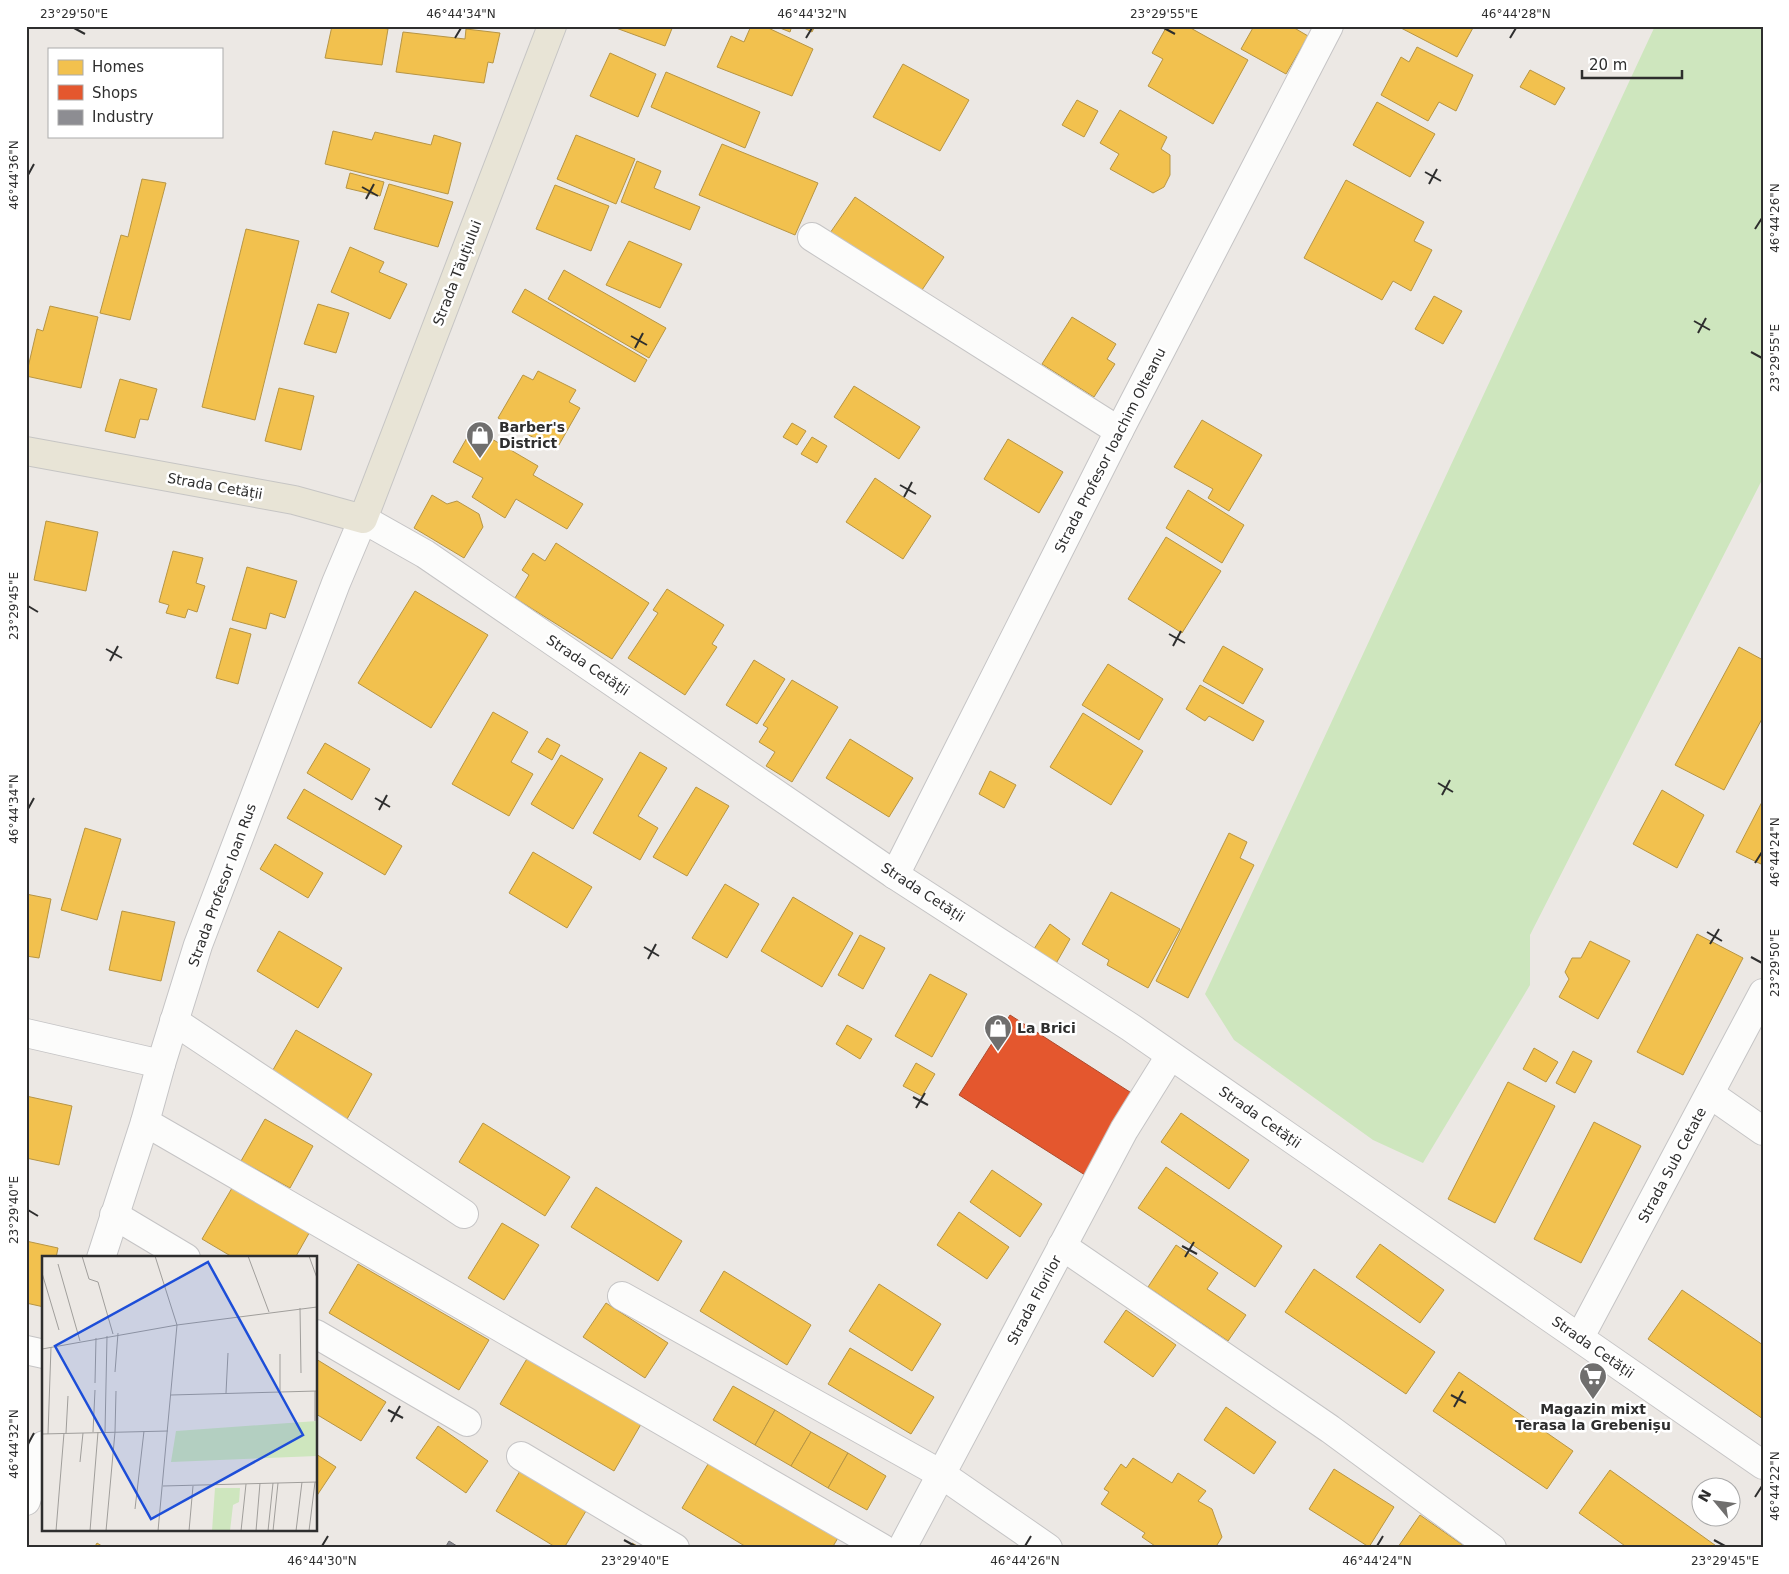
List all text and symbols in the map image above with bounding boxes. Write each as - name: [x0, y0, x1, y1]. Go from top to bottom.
- text: 23°29'50"E: [40, 7, 108, 21]
- text: 46°44'34"N: [426, 7, 496, 21]
- text: 46°44'32"N: [777, 7, 847, 21]
- text: 23°29'55"E: [1130, 7, 1198, 21]
- text: 46°44'28"N: [1481, 7, 1551, 21]
- legend: [48, 48, 222, 138]
- scale bar: [1582, 48, 1682, 80]
- text: 20 m: [1589, 56, 1627, 74]
- text: Homes: [92, 58, 144, 76]
- text: Shops: [92, 84, 138, 102]
- text: Industry: [92, 108, 154, 126]
- text: 46°44'36"N: [7, 140, 21, 210]
- text: 46°44'26"N: [1768, 183, 1782, 253]
- street label: Strada Tăuțiului: [430, 218, 485, 328]
- text: 23°29'55"E: [1768, 324, 1782, 392]
- street label: Strada Profesor Ioachim Olteanu: [1051, 345, 1169, 555]
- place label: Barber's District: [499, 419, 565, 451]
- shop icon: Barber's District: [465, 420, 495, 459]
- street label: Strada Cetății: [166, 470, 264, 503]
- text: 23°29'45"E: [7, 572, 21, 640]
- street label: Strada Cetății: [543, 631, 632, 699]
- text: 46°44'34"N: [7, 774, 21, 844]
- street label: Strada Profesor Ioan Rus: [185, 801, 259, 969]
- text: 46°44'24"N: [1768, 817, 1782, 887]
- street label: Strada Cetății: [878, 859, 968, 926]
- text: 23°29'50"E: [1768, 929, 1782, 997]
- shop icon: La Brici: [983, 1013, 1013, 1052]
- place label: La Brici: [1017, 1020, 1076, 1036]
- street label: Strada Cetății: [1215, 1083, 1304, 1152]
- street label: Strada Sub Cetate: [1635, 1105, 1709, 1225]
- text: 23°29'40"E: [7, 1176, 21, 1244]
- street label: Strada Florilor: [1004, 1252, 1064, 1347]
- inset map: [42, 1256, 318, 1532]
- street label: Strada Cetății: [1548, 1313, 1637, 1382]
- supermarket icon: Magazin mixt Terasa la Grebenișu: [1578, 1361, 1608, 1400]
- place label: Magazin mixt Terasa la Grebenișu: [1515, 1401, 1671, 1434]
- text: 46°44'32"N: [7, 1409, 21, 1479]
- text: 46°44'22"N: [1768, 1451, 1782, 1521]
- north arrow: [1692, 1476, 1742, 1526]
- text: N: [1695, 1487, 1714, 1505]
- text: 46°44'30"N: [287, 1554, 357, 1568]
- text: 23°29'40"E: [601, 1554, 669, 1568]
- text: 46°44'26"N: [990, 1554, 1060, 1568]
- text: 46°44'24"N: [1342, 1554, 1412, 1568]
- text: 23°29'45"E: [1691, 1554, 1759, 1568]

